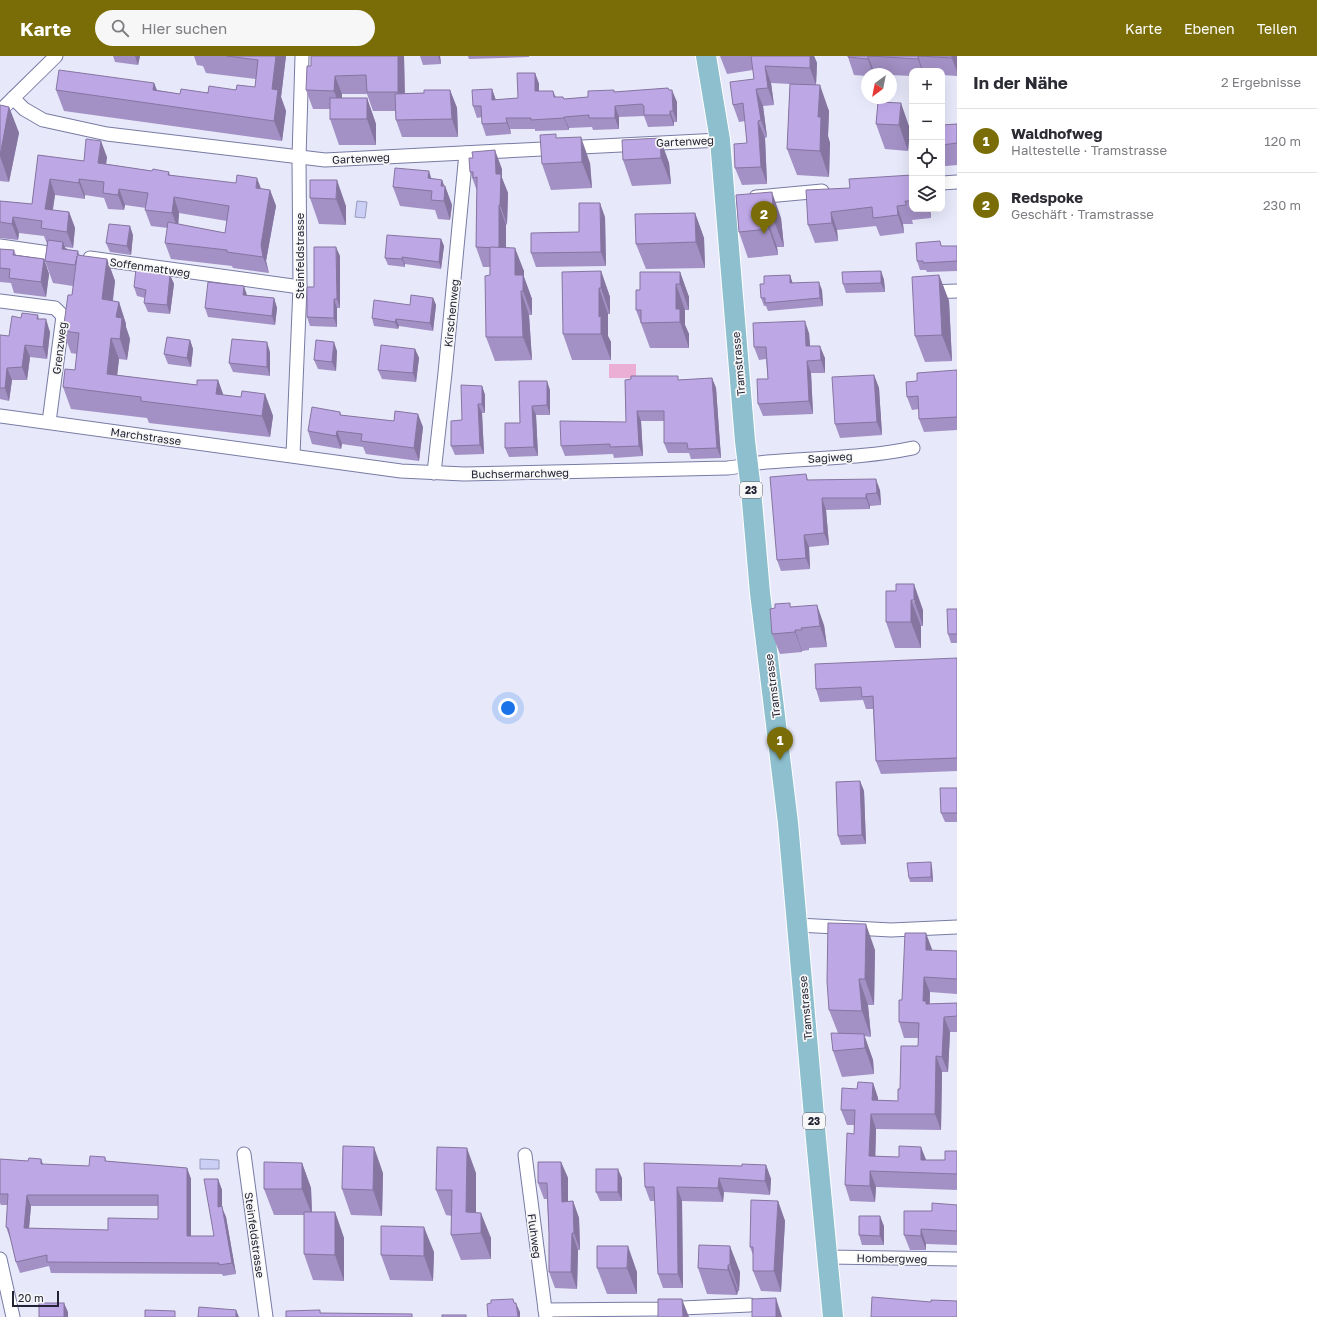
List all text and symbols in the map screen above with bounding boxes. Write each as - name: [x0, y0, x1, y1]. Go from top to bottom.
- search box: [95, 10, 375, 46]
- text: Karte: [20, 17, 71, 40]
- icon: search: [109, 17, 131, 39]
- text: Hier suchen: [141, 19, 227, 37]
- text: Karte: [1125, 20, 1162, 37]
- text: Ebenen: [1184, 20, 1235, 37]
- text: Teilen: [1257, 20, 1297, 37]
- north arrow: [861, 68, 897, 104]
- map controls: [909, 68, 945, 212]
- button: +: [909, 68, 945, 104]
- text: In der Nähe: [973, 72, 1068, 93]
- text: 2 Ergebnisse: [1221, 74, 1301, 90]
- button: −: [909, 104, 945, 140]
- text: Waldhofweg: [1011, 124, 1102, 142]
- street label: Gartenweg: [656, 133, 714, 149]
- text: 1: [983, 133, 989, 149]
- text: 120 m: [1264, 133, 1301, 149]
- button: locate: [909, 140, 945, 176]
- text: Haltestelle · Tramstrasse: [1011, 142, 1167, 158]
- street label: Gartenweg: [332, 150, 390, 166]
- button: layers: [909, 176, 945, 212]
- text: Redspoke: [1011, 188, 1083, 206]
- text: 2: [982, 197, 990, 213]
- text: 230 m: [1263, 197, 1301, 213]
- pin: 2: [751, 201, 777, 234]
- text: Geschäft · Tramstrasse: [1011, 206, 1154, 222]
- street label: Steinfeldstrasse: [293, 213, 306, 299]
- street label: Soffenmattweg: [109, 255, 191, 279]
- street label: Kirschenweg: [441, 278, 461, 348]
- street label: Grenzweg: [49, 321, 69, 375]
- street label: Tramstrasse: [729, 331, 747, 397]
- street label: Marchstrasse: [110, 425, 182, 447]
- street label: Sagiweg: [807, 449, 853, 465]
- street label: Buchsermarchweg: [471, 466, 569, 480]
- road number: 23: [740, 482, 762, 498]
- street label: Tramstrasse: [762, 653, 782, 719]
- your location: [498, 698, 518, 718]
- pin: 1: [767, 727, 793, 760]
- street label: Tramstrasse: [796, 975, 814, 1041]
- road number: 23: [803, 1113, 825, 1129]
- street label: Steinfeldstrasse: [243, 1191, 267, 1279]
- street label: Fluhweg: [525, 1213, 545, 1259]
- street label: Hombergweg: [857, 1251, 927, 1265]
- scale bar: [12, 1289, 59, 1308]
- text: 20 m: [18, 1291, 44, 1304]

